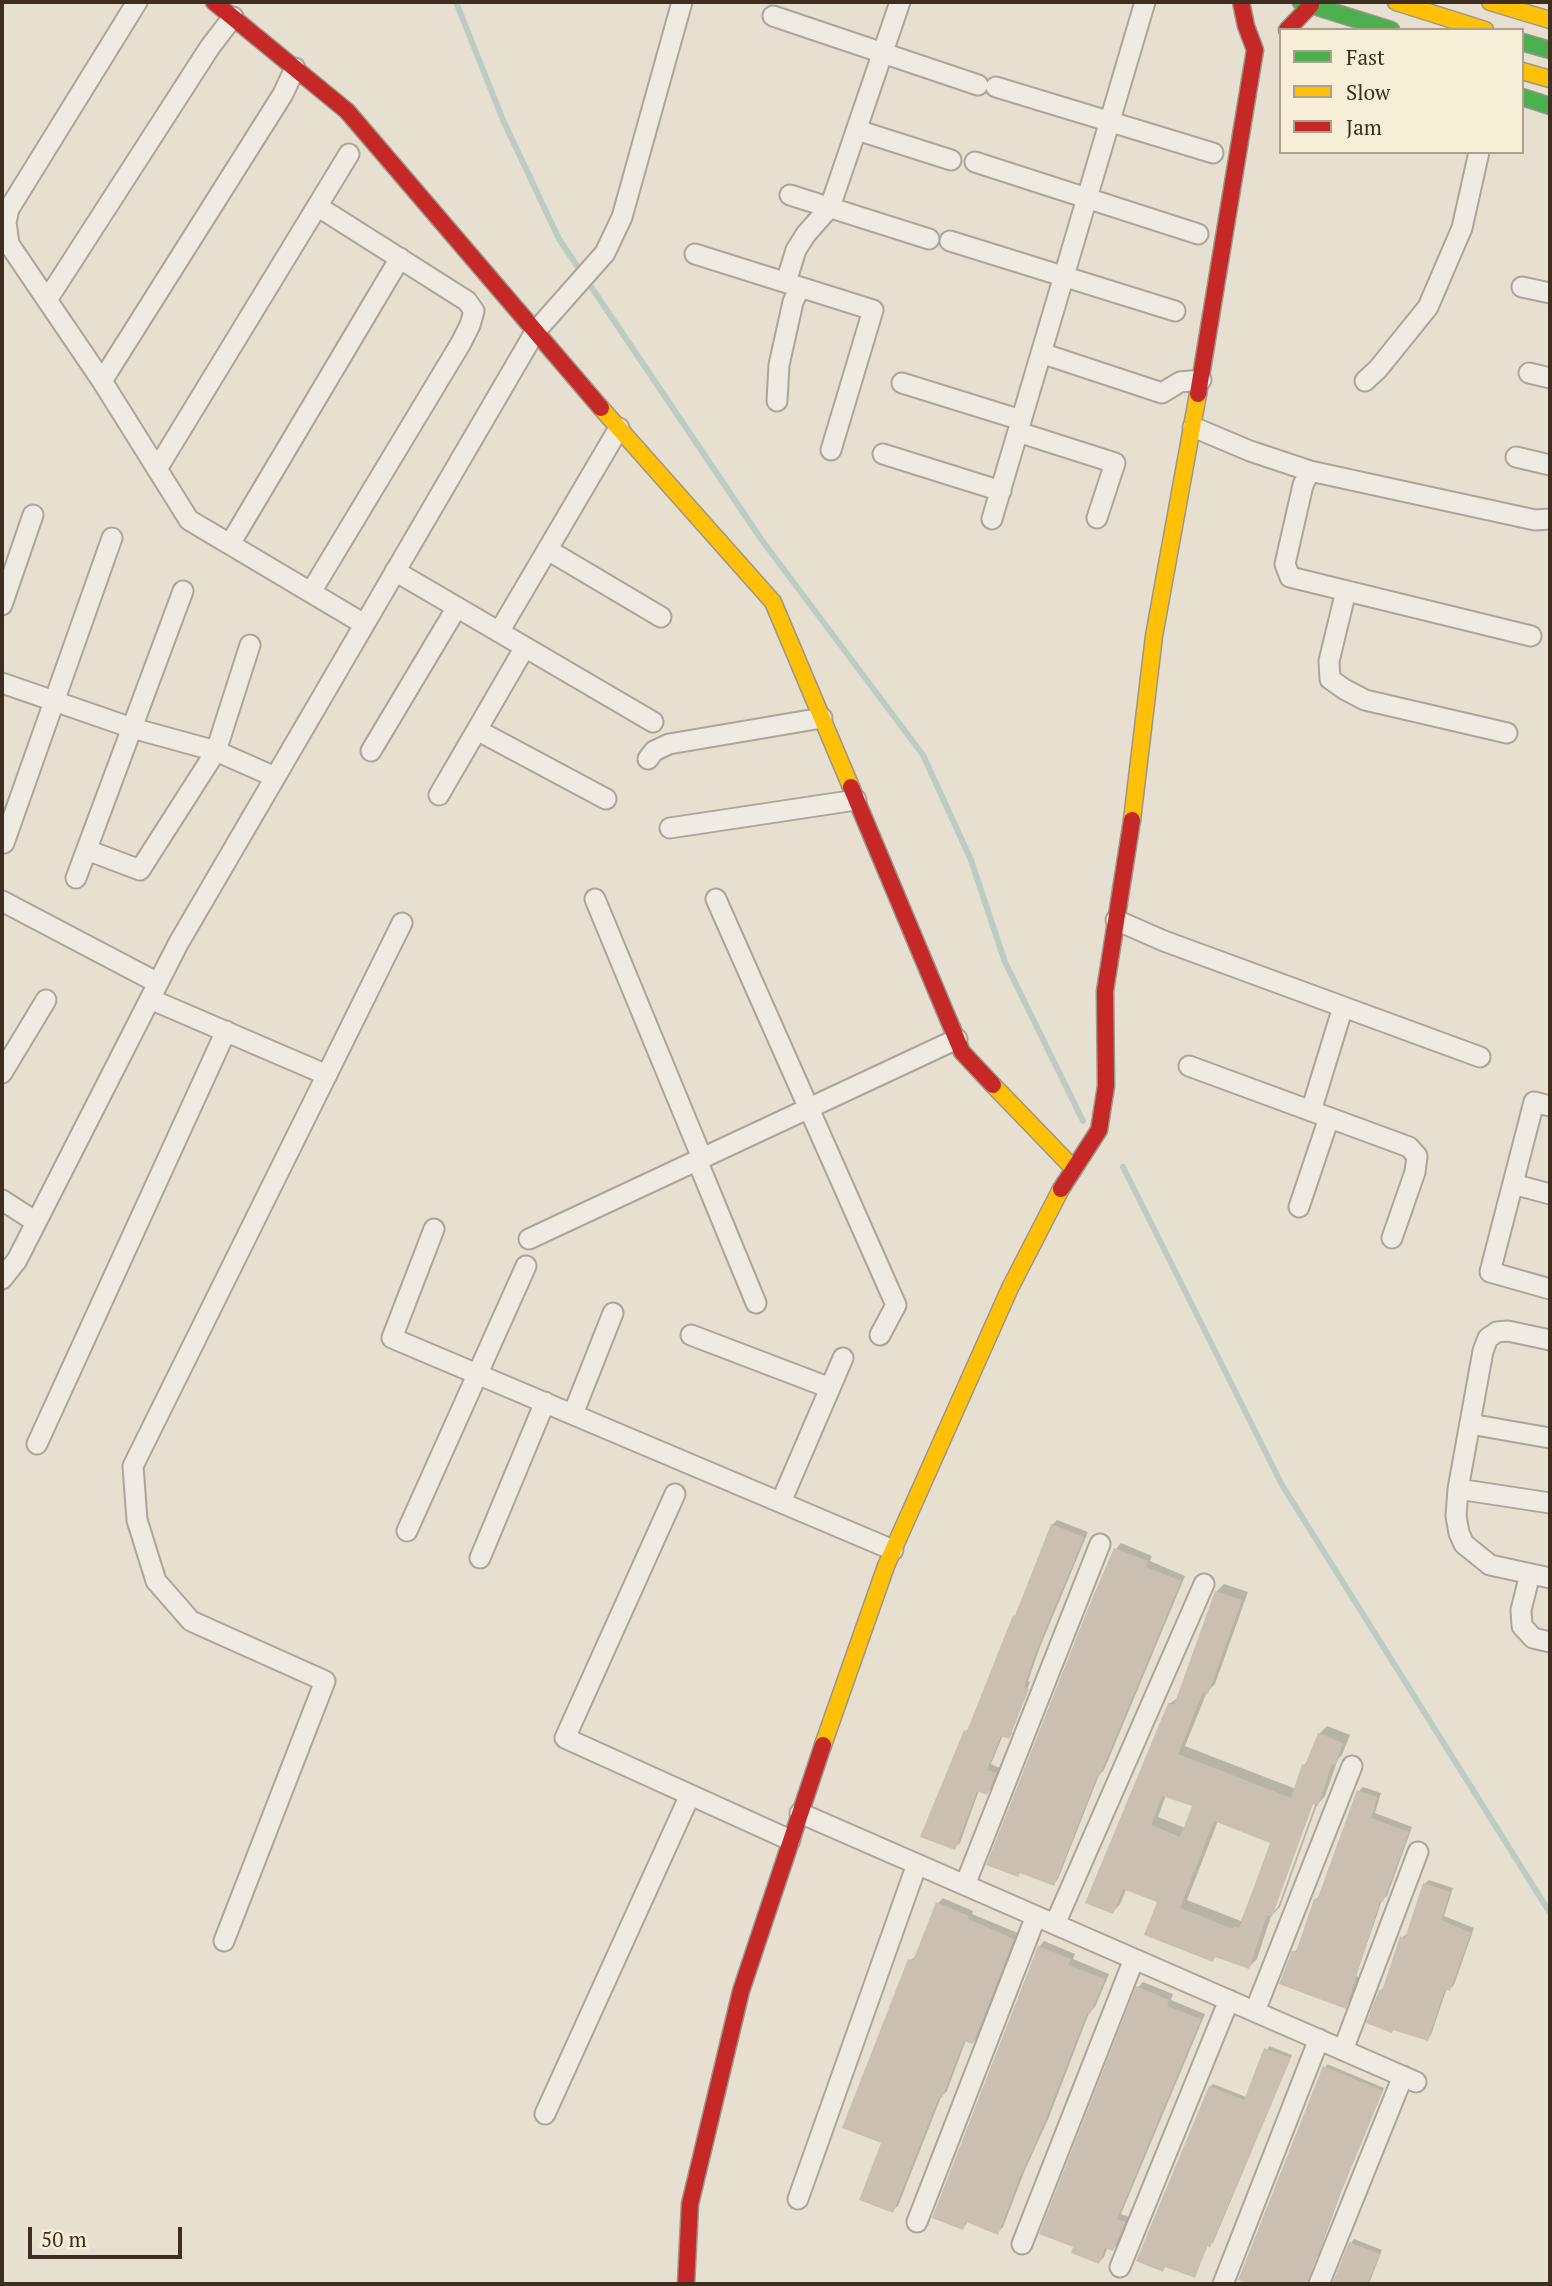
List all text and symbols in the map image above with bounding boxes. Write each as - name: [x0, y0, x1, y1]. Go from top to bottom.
- legend: [1279, 28, 1524, 154]
- text: Fast: [1346, 43, 1385, 71]
- text: Slow: [1346, 78, 1390, 106]
- text: Jam: [1346, 113, 1382, 141]
- scale bar: [32, 2212, 186, 2256]
- text: 50 m: [41, 2225, 87, 2253]

